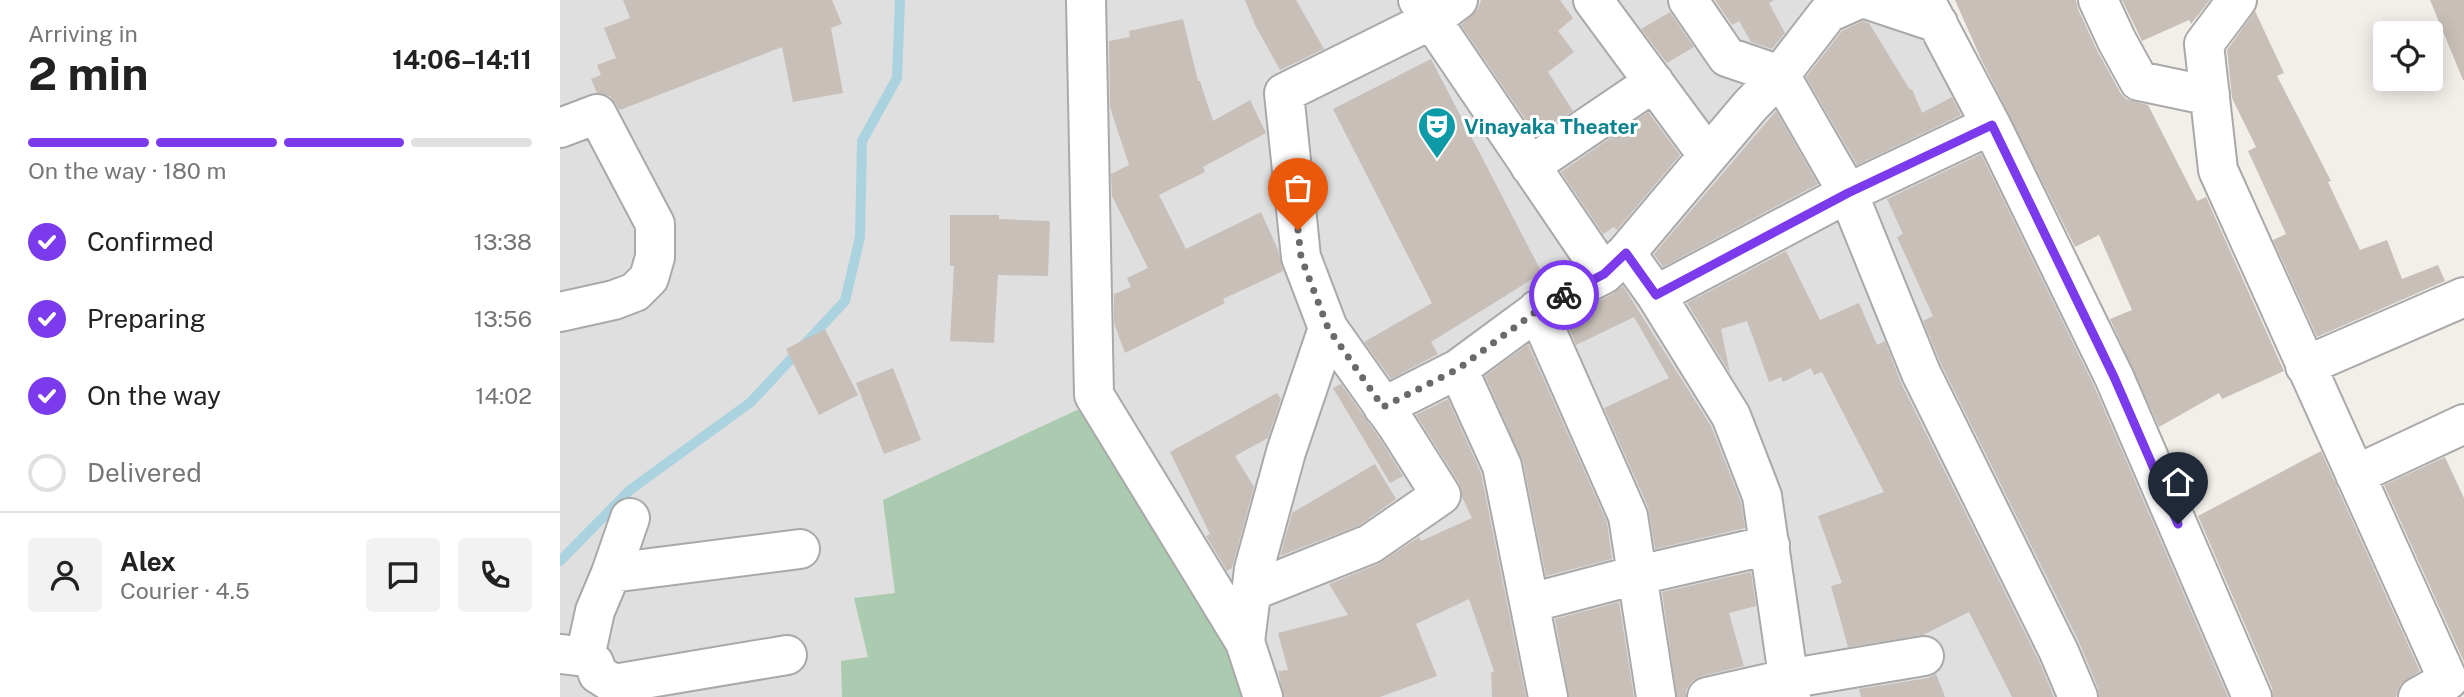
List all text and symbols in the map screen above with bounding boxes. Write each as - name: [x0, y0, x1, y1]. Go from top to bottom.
- text: Arriving in: [28, 20, 138, 47]
- map controls: [2373, 21, 2443, 91]
- button: locate: [2373, 21, 2443, 91]
- text: 14:06–14:11: [392, 44, 532, 75]
- text: 2 min: [28, 46, 148, 100]
- theatre icon: Vinayaka Theater: [1416, 105, 1458, 160]
- place label: Vinayaka Theater: [1464, 114, 1639, 139]
- text: On the way · 180 m: [28, 157, 226, 184]
- pin: [1268, 158, 1328, 230]
- icon: bag: [1279, 169, 1317, 207]
- icon: check: [28, 223, 66, 261]
- text: Confirmed: [87, 226, 214, 257]
- text: 13:38: [474, 228, 532, 255]
- courier: [1529, 260, 1599, 330]
- icon: bike: [1545, 276, 1583, 314]
- icon: check: [28, 300, 66, 338]
- text: Preparing: [87, 303, 206, 334]
- text: 13:56: [474, 305, 532, 332]
- icon: check: [28, 377, 66, 415]
- text: On the way: [87, 380, 221, 411]
- text: 14:02: [475, 382, 532, 409]
- pin: [2148, 452, 2208, 524]
- text: Delivered: [87, 457, 202, 488]
- icon: home: [2159, 463, 2197, 501]
- button: person: [28, 538, 102, 612]
- button: chat: [366, 538, 440, 612]
- button: phone: [458, 538, 532, 612]
- text: Alex: [120, 546, 176, 577]
- text: Courier · 4.5: [120, 577, 250, 604]

